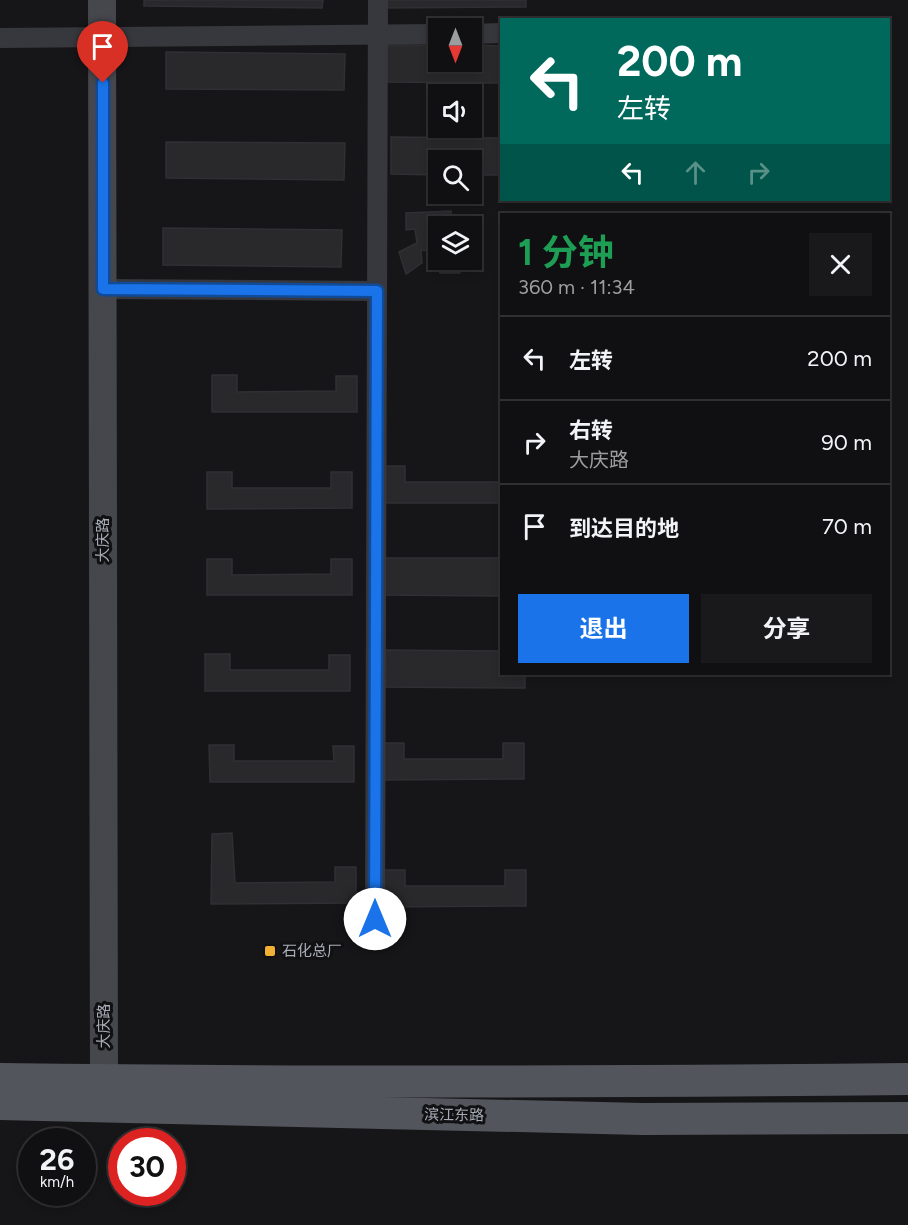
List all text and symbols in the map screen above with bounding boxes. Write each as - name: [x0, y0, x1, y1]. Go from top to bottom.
- north arrow: [428, 18, 482, 72]
- map controls: [428, 18, 482, 270]
- pin: [77, 21, 128, 83]
- icon: arrive: [86, 30, 119, 63]
- text: 200 m: [617, 36, 742, 87]
- icon: left: [518, 42, 596, 120]
- button: sound: [428, 84, 482, 138]
- text: 左转: [617, 92, 671, 125]
- button: search: [428, 150, 482, 204]
- icon: left: [616, 156, 649, 189]
- icon: ahead: [679, 156, 712, 189]
- icon: right: [742, 156, 775, 189]
- button: layers: [428, 216, 482, 270]
- text: 1 分钟: [518, 231, 614, 274]
- button: close: [809, 233, 872, 296]
- text: 360 m · 11:34: [518, 275, 635, 299]
- icon: left: [518, 342, 551, 375]
- text: 200 m: [807, 345, 872, 372]
- text: 左转: [569, 347, 613, 374]
- text: 右转: [569, 417, 613, 444]
- icon: right: [518, 426, 551, 459]
- text: 90 m: [821, 429, 872, 456]
- text: 大庆路: [569, 448, 629, 472]
- icon: arrive: [518, 510, 551, 543]
- text: 70 m: [822, 513, 872, 540]
- text: 到达目的地: [569, 515, 679, 542]
- street label: 大庆路: [94, 517, 112, 563]
- button: 退出: [518, 594, 689, 663]
- button: 分享: [701, 594, 872, 663]
- position arrow: [343, 887, 407, 951]
- place label: 石化总厂: [282, 942, 342, 960]
- marker: 石化总厂: [263, 944, 277, 958]
- street label: 大庆路: [95, 1003, 113, 1049]
- street label: 滨江东路: [424, 1105, 484, 1125]
- speed limit sign: 30: [108, 1128, 186, 1206]
- text: 26: [40, 1141, 74, 1178]
- text: km/h: [40, 1173, 74, 1191]

